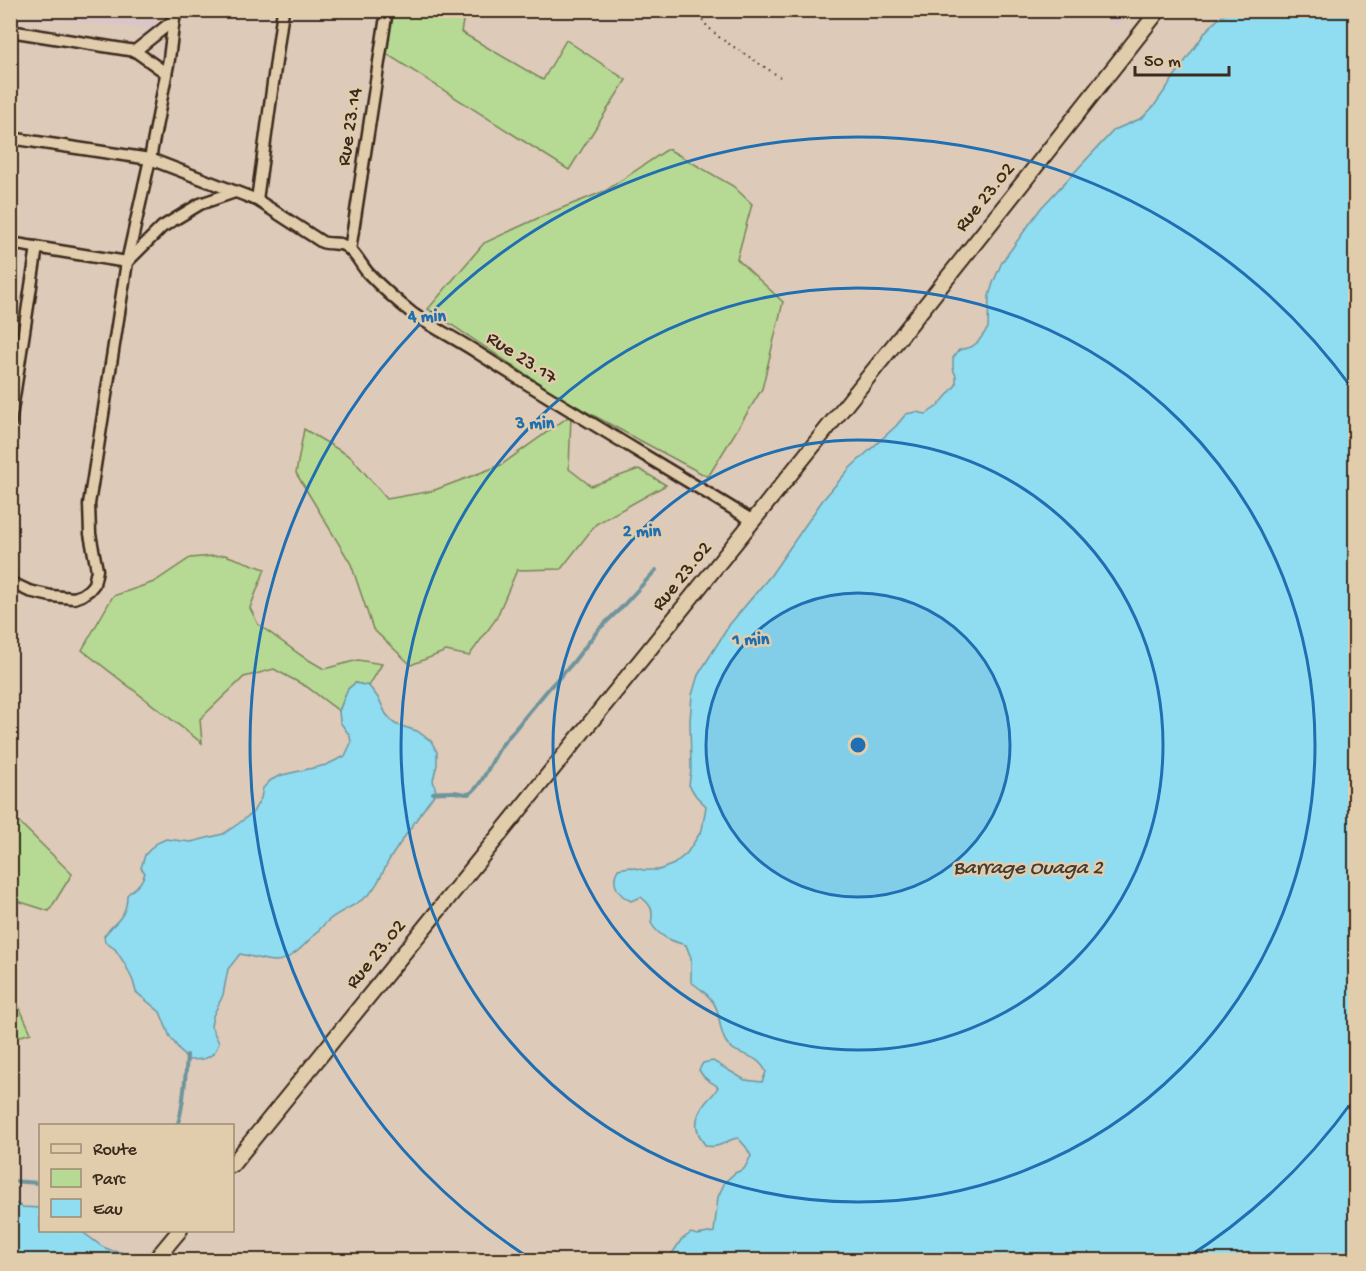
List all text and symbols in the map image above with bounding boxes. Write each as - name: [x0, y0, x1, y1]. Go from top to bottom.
- scale bar: [1135, 39, 1230, 77]
- text: 50 m: [1144, 52, 1181, 73]
- street label: Rue 23.14: [333, 86, 369, 168]
- street label: Rue 23.02: [951, 159, 1021, 237]
- text: 4 min: [407, 307, 446, 328]
- street label: Rue 23.17: [481, 328, 561, 391]
- text: 3 min: [515, 414, 555, 435]
- text: 2 min: [623, 522, 662, 543]
- street label: Rue 23.02: [648, 538, 718, 616]
- text: 1 min: [732, 630, 770, 651]
- centre of rings: [848, 735, 868, 755]
- water label: Barrage Ouaga 2: [953, 857, 1104, 882]
- street label: Rue 23.02: [342, 916, 412, 994]
- legend: [39, 1124, 234, 1232]
- text: Route: [93, 1140, 138, 1161]
- text: Parc: [92, 1170, 126, 1191]
- text: Eau: [93, 1200, 123, 1221]

